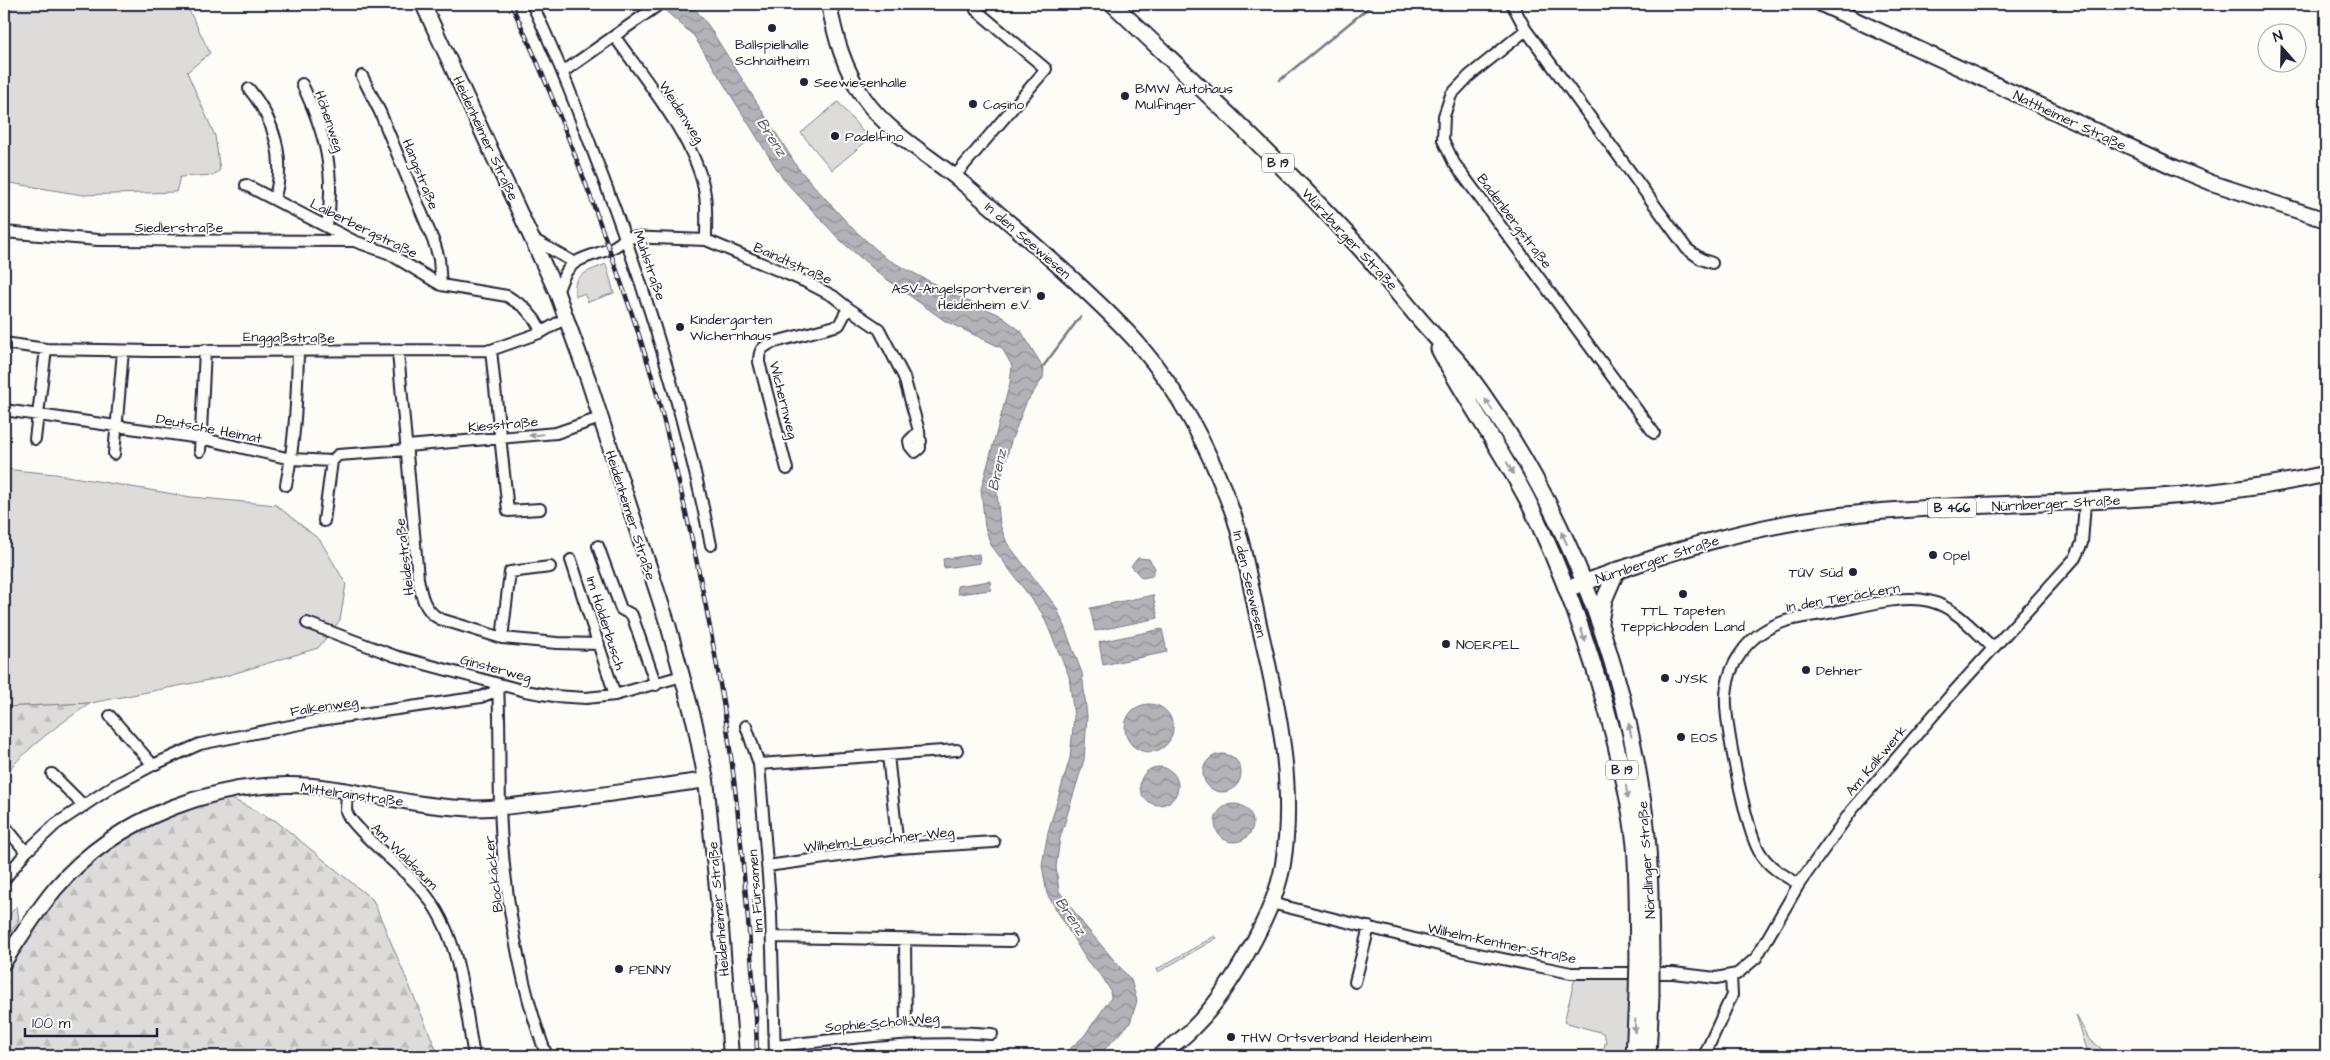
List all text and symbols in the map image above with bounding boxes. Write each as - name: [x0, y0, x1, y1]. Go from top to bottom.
- marker: Ballspielhalle Schnaitheim: [766, 22, 778, 34]
- north arrow: [2258, 22, 2308, 72]
- text: N: [2270, 26, 2286, 48]
- place label: Ballspielhalle Schnaitheim: [735, 35, 810, 71]
- street label: Heidenheimer Straße: [447, 73, 523, 204]
- place label: Seewiesenhalle: [814, 73, 907, 93]
- marker: Seewiesenhalle: [798, 76, 810, 88]
- street label: Weidenweg: [654, 77, 709, 148]
- place label: BMW Autohaus Mulfinger: [1135, 79, 1233, 115]
- street label: Nattheimer Straße: [2010, 86, 2130, 156]
- street label: Höhenweg: [309, 88, 349, 155]
- marker: BMW Autohaus Mulfinger: [1119, 90, 1131, 102]
- place label: Casino: [983, 95, 1024, 115]
- marker: Casino: [967, 98, 979, 110]
- water label: Brenz: [751, 114, 793, 162]
- place label: Padelfino: [845, 127, 903, 147]
- marker: Padelfino: [829, 130, 841, 142]
- street label: Hangstraße: [397, 136, 444, 213]
- road number: B 19: [1262, 154, 1294, 172]
- street label: Badenbergstraße: [1472, 170, 1557, 274]
- street label: Würzburger Straße: [1297, 184, 1402, 295]
- street label: Laiberbergstraße: [306, 194, 421, 264]
- street label: In den Seewiesen: [980, 198, 1075, 284]
- street label: Siedlerstraße: [135, 218, 224, 238]
- street label: Mühlstraße: [628, 228, 671, 303]
- street label: Baindtstraße: [750, 238, 835, 290]
- place label: ASV-Angelsportverein Heidenheim e.V.: [892, 279, 1031, 315]
- marker: ASV-Angelsportverein Heidenheim e.V.: [1035, 290, 1047, 302]
- place label: Kindergarten Wichernhaus: [690, 310, 772, 346]
- marker: Kindergarten Wichernhaus: [674, 321, 686, 333]
- street label: Enggaßstraße: [243, 327, 335, 349]
- street label: Wichernweg: [764, 359, 802, 441]
- one-way arrow: [1484, 398, 1494, 411]
- street label: Deutsche Heimat: [154, 409, 264, 449]
- street label: Kiesstraße: [467, 412, 539, 438]
- one-way arrow: [528, 431, 544, 439]
- water label: Brenz: [983, 446, 1012, 493]
- street label: Heidenheimer Straße: [600, 448, 661, 583]
- one-way arrow: [1505, 461, 1514, 474]
- street label: Nürnberger Straße: [1991, 491, 2121, 517]
- road number: B 466: [1928, 498, 1976, 518]
- street label: Heidestraße: [390, 517, 420, 597]
- street label: In den Seewiesen: [1227, 529, 1271, 640]
- street label: Nürnberger Straße: [1593, 530, 1722, 589]
- one-way arrow: [1560, 531, 1568, 545]
- place label: Opel: [1943, 546, 1970, 566]
- marker: Opel: [1927, 549, 1939, 561]
- place label: TÜV Süd: [1789, 563, 1843, 583]
- marker: TÜV Süd: [1847, 566, 1859, 578]
- street label: Im Holderbusch: [580, 574, 630, 673]
- street label: In den Tieräckern: [1785, 578, 1902, 618]
- marker: TTL Tapeten Teppichboden Land: [1677, 588, 1689, 600]
- place label: TTL Tapeten Teppichboden Land: [1621, 601, 1745, 637]
- one-way arrow: [1580, 628, 1587, 643]
- place label: NOERPEL: [1456, 635, 1520, 655]
- marker: NOERPEL: [1440, 638, 1452, 650]
- street label: Ginsterweg: [458, 650, 534, 688]
- place label: Dehner: [1816, 661, 1862, 681]
- marker: Dehner: [1800, 664, 1812, 676]
- place label: JYSK: [1675, 669, 1708, 689]
- marker: JYSK: [1659, 672, 1671, 684]
- street label: Falkenweg: [289, 692, 359, 722]
- street label: Am Kalkwerk: [1841, 721, 1913, 800]
- one-way arrow: [1626, 723, 1634, 738]
- place label: EOS: [1691, 728, 1718, 748]
- marker: EOS: [1675, 731, 1687, 743]
- road number: B 19: [1606, 760, 1638, 780]
- street label: Mittelrainstraße: [299, 778, 405, 812]
- one-way arrow: [1623, 784, 1631, 800]
- street label: Nördlinger Straße: [1633, 800, 1661, 919]
- street label: Am Waldsaum: [366, 819, 442, 895]
- street label: Wilhelm-Leuschner-Weg: [803, 822, 955, 858]
- street label: Blockäcker: [479, 834, 509, 913]
- street label: Heidenheimer Straße: [703, 840, 735, 977]
- street label: Im Fürsamen: [743, 849, 769, 933]
- water label: Brenz: [1050, 893, 1092, 941]
- street label: Wilhelm-Kentner-Straße: [1425, 918, 1579, 970]
- place label: PENNY: [629, 960, 672, 980]
- marker: PENNY: [613, 963, 625, 975]
- scale bar: [25, 1005, 158, 1037]
- street label: Sophie-Scholl-Weg: [824, 1008, 940, 1038]
- text: 100 m: [32, 1013, 71, 1034]
- one-way arrow: [1631, 1018, 1639, 1034]
- place label: THW Ortsverband Heidenheim: [1241, 1028, 1432, 1048]
- marker: THW Ortsverband Heidenheim: [1225, 1031, 1237, 1043]

